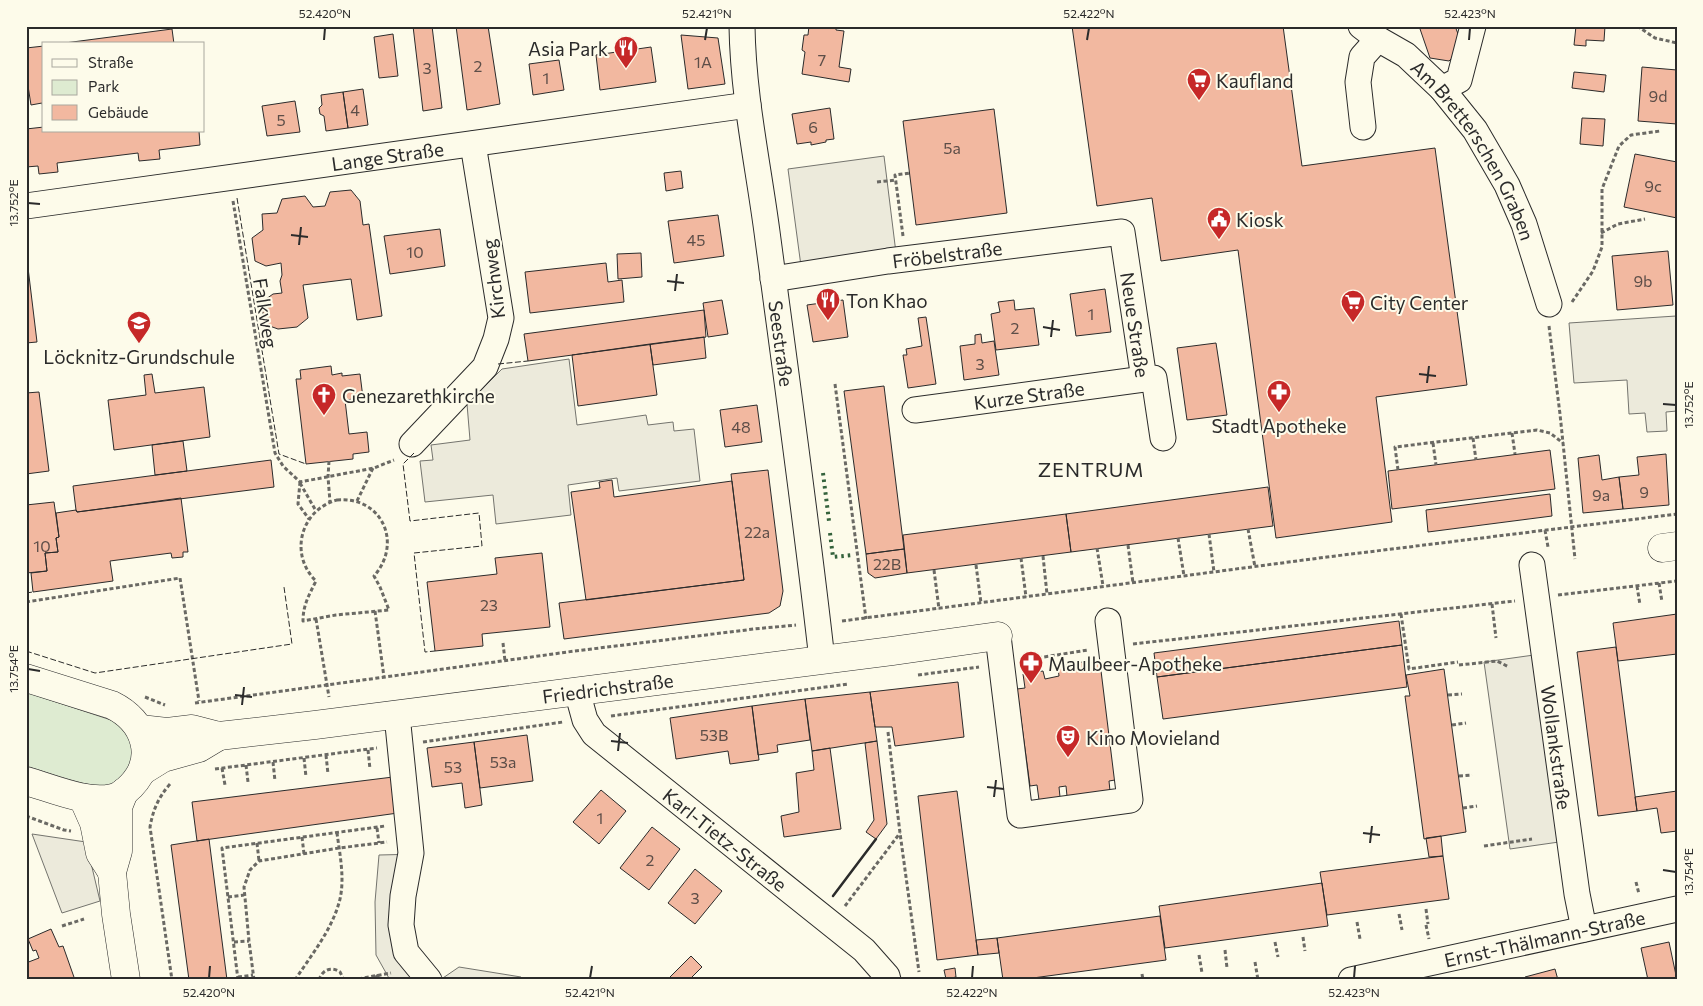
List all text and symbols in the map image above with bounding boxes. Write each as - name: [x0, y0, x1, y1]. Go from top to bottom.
- text: 52.420°N: [299, 6, 351, 20]
- text: 52.421°N: [682, 6, 732, 20]
- text: 52.422°N: [1063, 6, 1115, 20]
- text: 52.423°N: [1444, 6, 1496, 20]
- restaurant icon: Asia Park: [613, 35, 639, 69]
- place label: Asia Park: [528, 37, 608, 60]
- legend: [42, 42, 205, 132]
- house number: 7: [818, 50, 826, 69]
- house number: 1A: [694, 52, 712, 71]
- text: Straße: [88, 53, 134, 71]
- street label: Am Bretterschen Graben: [1407, 55, 1540, 243]
- house number: 2: [474, 56, 483, 75]
- house number: 3: [422, 58, 432, 77]
- supermarket icon: Kaufland: [1186, 67, 1212, 101]
- house number: 1: [543, 68, 549, 87]
- place label: Kaufland: [1216, 69, 1293, 92]
- text: Park: [88, 77, 119, 95]
- house number: 9d: [1649, 86, 1667, 105]
- house number: 4: [350, 100, 360, 119]
- text: Gebäude: [88, 103, 149, 121]
- house number: 5: [276, 110, 286, 129]
- house number: 6: [808, 117, 818, 136]
- street label: Lange Straße: [330, 136, 445, 175]
- house number: 5a: [943, 138, 961, 157]
- house number: 9c: [1644, 176, 1662, 195]
- text: 13.752°E: [6, 179, 20, 227]
- public building icon: Kiosk: [1206, 206, 1232, 240]
- place label: Kiosk: [1236, 208, 1284, 231]
- house number: 45: [687, 230, 705, 249]
- street label: Fröbelstraße: [891, 235, 1003, 272]
- street label: Kirchweg: [477, 238, 509, 320]
- house number: 10: [406, 242, 424, 261]
- street label: Neue Straße: [1117, 271, 1155, 379]
- house number: 9b: [1633, 271, 1653, 290]
- street label: Falkweg: [249, 276, 283, 350]
- restaurant icon: Ton Khao: [815, 287, 841, 321]
- place label: Ton Khao: [846, 289, 928, 312]
- supermarket icon: City Center: [1340, 289, 1366, 323]
- place label: City Center: [1370, 291, 1469, 314]
- street label: Seestraße: [765, 299, 799, 388]
- house number: 1: [1088, 304, 1094, 323]
- school or university icon: Löcknitz-Grundschule: [126, 310, 152, 344]
- house number: 2: [1011, 318, 1020, 337]
- place label: Löcknitz-Grundschule: [43, 345, 235, 368]
- house number: 3: [975, 354, 985, 373]
- street label: Kurze Straße: [972, 376, 1086, 413]
- pharmacy icon: Stadt Apotheke: [1266, 379, 1292, 413]
- text: 13.752°E: [1681, 381, 1695, 429]
- church icon: Genezarethkirche: [311, 382, 337, 416]
- place label: Genezarethkirche: [342, 384, 495, 407]
- place label: Stadt Apotheke: [1211, 414, 1347, 437]
- house number: 48: [731, 417, 751, 436]
- district label: ZENTRUM: [1038, 457, 1144, 481]
- house number: 9: [1639, 482, 1649, 501]
- house number: 9a: [1592, 485, 1610, 504]
- house number: 22a: [744, 522, 770, 541]
- house number: 10: [33, 536, 51, 555]
- house number: 22B: [873, 554, 901, 573]
- house number: 23: [480, 595, 498, 614]
- text: 13.754°E: [6, 645, 20, 693]
- pharmacy icon: Maulbeer-Apotheke: [1018, 650, 1044, 684]
- place label: Maulbeer-Apotheke: [1048, 652, 1222, 675]
- street label: Friedrichstraße: [541, 668, 675, 707]
- street label: Wollankstraße: [1537, 684, 1577, 811]
- theatre icon: Kino Movieland: [1055, 724, 1081, 758]
- house number: 53B: [700, 725, 728, 744]
- place label: Kino Movieland: [1086, 726, 1220, 749]
- house number: 53a: [490, 752, 516, 771]
- house number: 53: [444, 757, 462, 776]
- street label: Karl-Tietz-Straße: [659, 783, 792, 896]
- house number: 1: [597, 808, 603, 827]
- text: 13.754°E: [1681, 848, 1695, 896]
- house number: 2: [646, 850, 655, 869]
- house number: 3: [690, 888, 700, 907]
- street label: Ernst-Thälmann-Straße: [1442, 905, 1647, 971]
- text: 52.420°N: [183, 985, 235, 999]
- text: 52.421°N: [565, 985, 615, 999]
- text: 52.422°N: [946, 985, 998, 999]
- text: 52.423°N: [1328, 985, 1380, 999]

